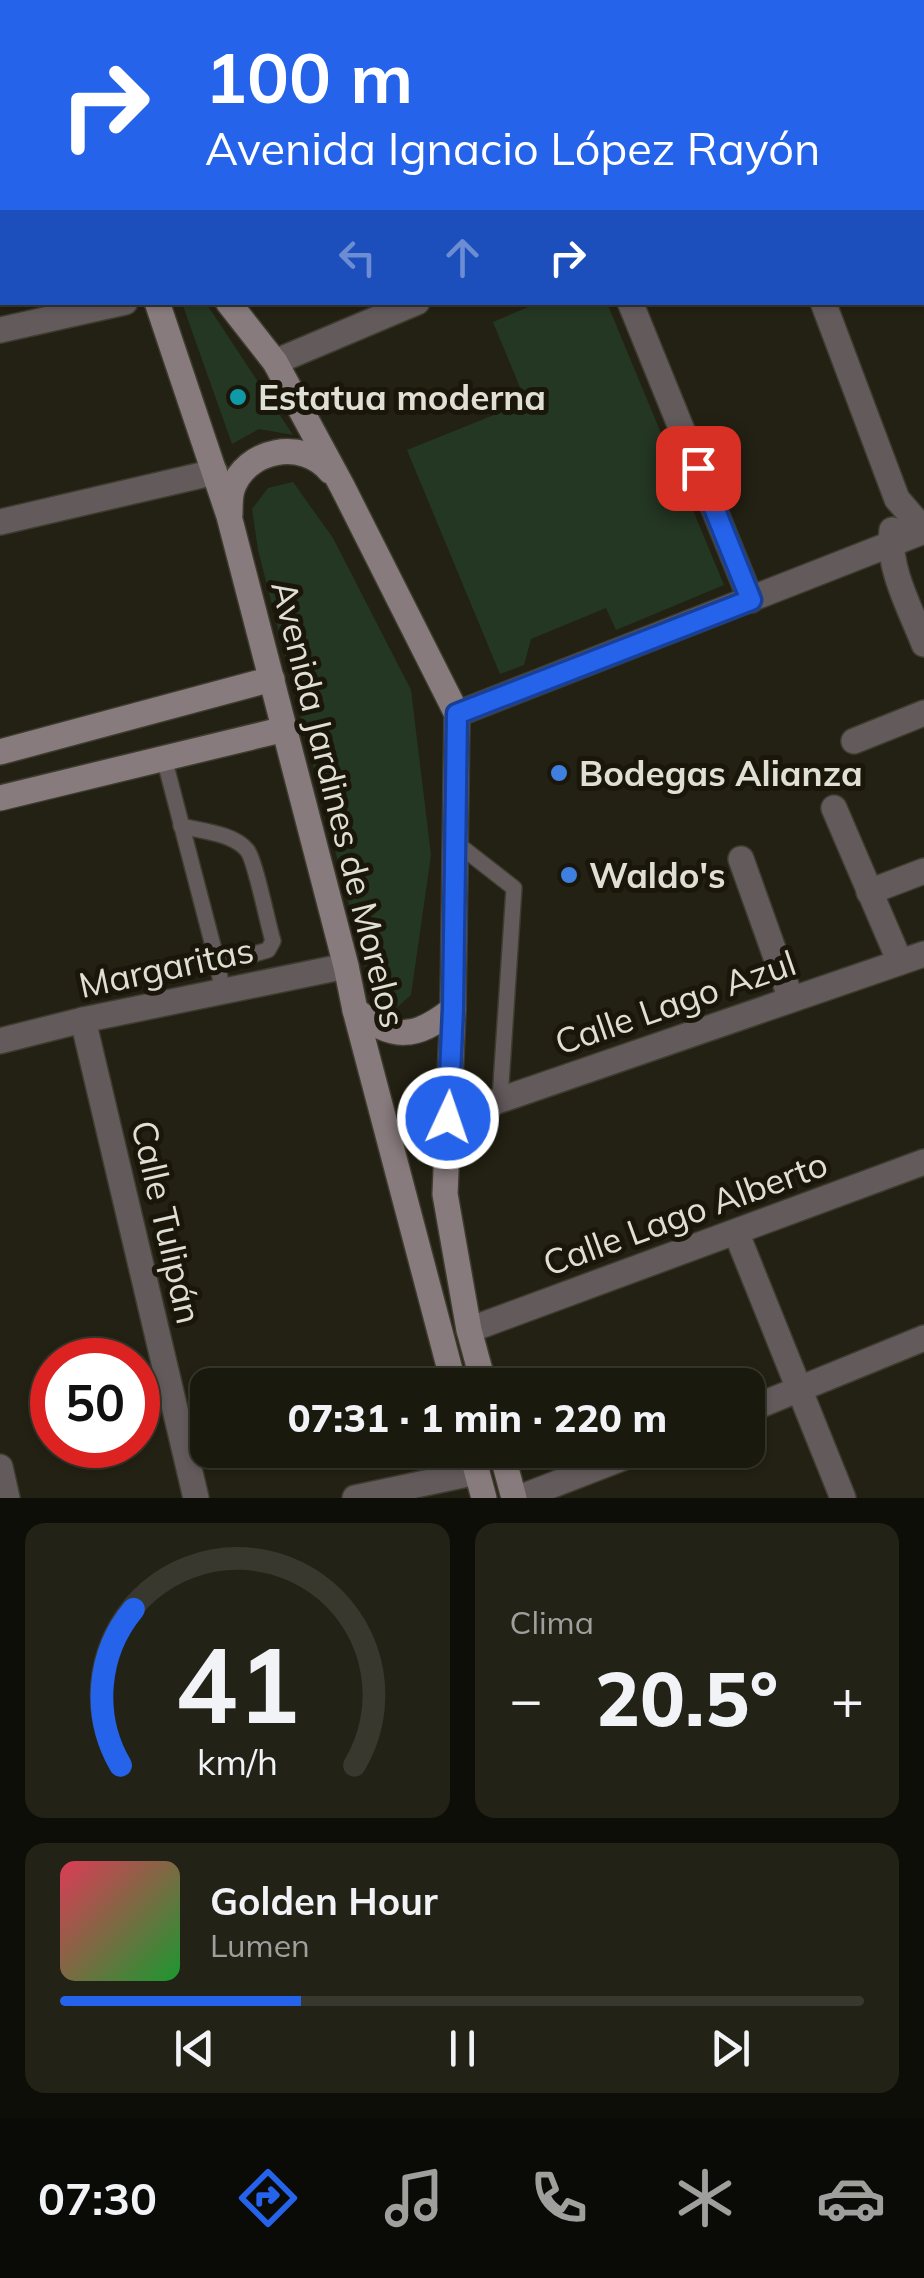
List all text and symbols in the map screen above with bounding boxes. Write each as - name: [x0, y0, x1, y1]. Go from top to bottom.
- text: 100 m: [205, 33, 413, 121]
- icon: right: [40, 40, 170, 170]
- text: Avenida Ignacio López Rayón: [205, 120, 820, 176]
- icon: left: [330, 230, 385, 285]
- icon: ahead: [435, 230, 490, 285]
- icon: right: [540, 230, 595, 285]
- place label: Estatua moderna: [258, 375, 546, 419]
- marker: Estatua moderna: [227, 386, 249, 408]
- pin: [656, 426, 741, 511]
- icon: arrive: [671, 441, 726, 496]
- street label: Avenida Jardines de Morelos: [262, 576, 416, 1032]
- place label: Bodegas Alianza: [579, 751, 863, 795]
- marker: Bodegas Alianza: [548, 762, 570, 784]
- place label: Waldo's: [589, 853, 725, 897]
- marker: Waldo's: [558, 864, 580, 886]
- street label: Margaritas: [75, 927, 257, 1007]
- street label: Calle Lago Azul: [549, 940, 801, 1064]
- position arrow: [396, 1066, 500, 1170]
- street label: Calle Tulipán: [122, 1116, 212, 1328]
- street label: Calle Lago Alberto: [537, 1141, 833, 1285]
- speed limit sign: 50: [30, 1338, 160, 1468]
- text: 07:31 · 1 min · 220 m: [288, 1394, 667, 1442]
- text: Clima: [510, 1602, 594, 1642]
- text: 41: [175, 1618, 300, 1749]
- text: 20.5°: [595, 1651, 778, 1745]
- text: −: [510, 1664, 543, 1733]
- text: +: [831, 1664, 864, 1733]
- text: km/h: [197, 1739, 278, 1784]
- text: Golden Hour: [210, 1877, 438, 1925]
- text: Lumen: [210, 1925, 310, 1965]
- icon: previous: [167, 2021, 222, 2076]
- icon: pause: [435, 2021, 490, 2076]
- icon: next: [703, 2021, 758, 2076]
- icon: directions: [233, 2163, 303, 2233]
- icon: music: [379, 2163, 449, 2233]
- icon: phone: [524, 2163, 594, 2233]
- icon: climate: [670, 2163, 740, 2233]
- icon: car: [816, 2163, 886, 2233]
- text: 07:30: [38, 2170, 157, 2226]

